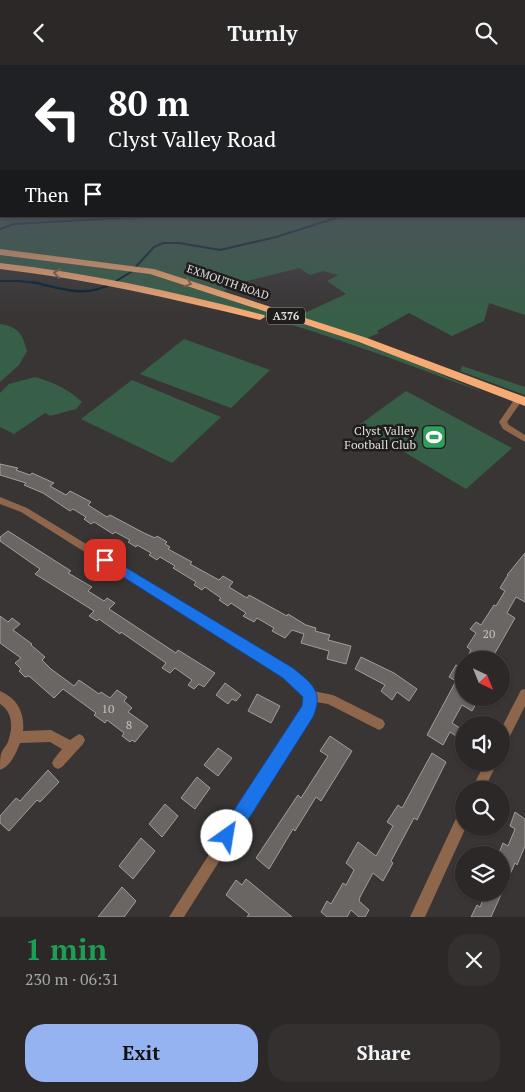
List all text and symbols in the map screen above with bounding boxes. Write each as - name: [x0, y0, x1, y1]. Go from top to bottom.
- text: Turnly: [227, 18, 298, 47]
- icon: back: [25, 19, 53, 47]
- icon: search: [472, 19, 500, 47]
- text: 80 m: [108, 80, 189, 126]
- icon: left: [25, 85, 90, 150]
- text: Clyst Valley Road: [108, 124, 276, 153]
- icon: arrive: [79, 180, 107, 208]
- text: Then: [25, 182, 69, 207]
- street label: EXMOUTH ROAD: [185, 261, 271, 303]
- one-way arrow: [53, 269, 62, 279]
- one-way arrow: [183, 277, 191, 287]
- road number: A376: [267, 307, 305, 325]
- place label: Clyst Valley Football Club: [344, 423, 417, 452]
- sports icon: Clyst Valley Football Club: [421, 424, 447, 450]
- pin: [84, 539, 126, 581]
- icon: arrive: [91, 546, 119, 574]
- house number: 20: [483, 626, 495, 641]
- north arrow: [455, 651, 510, 706]
- map controls: [455, 651, 510, 901]
- house number: 10: [102, 701, 114, 716]
- button: sound: [455, 716, 510, 771]
- house number: 8: [126, 717, 132, 732]
- button: search: [455, 781, 510, 836]
- position arrow: [200, 809, 252, 861]
- button: layers: [455, 846, 510, 901]
- text: 1 min: [25, 929, 107, 969]
- button: close: [448, 934, 500, 986]
- text: 230 m · 06:31: [25, 968, 119, 990]
- button: Exit: [25, 1024, 258, 1082]
- button: Share: [268, 1024, 500, 1082]

